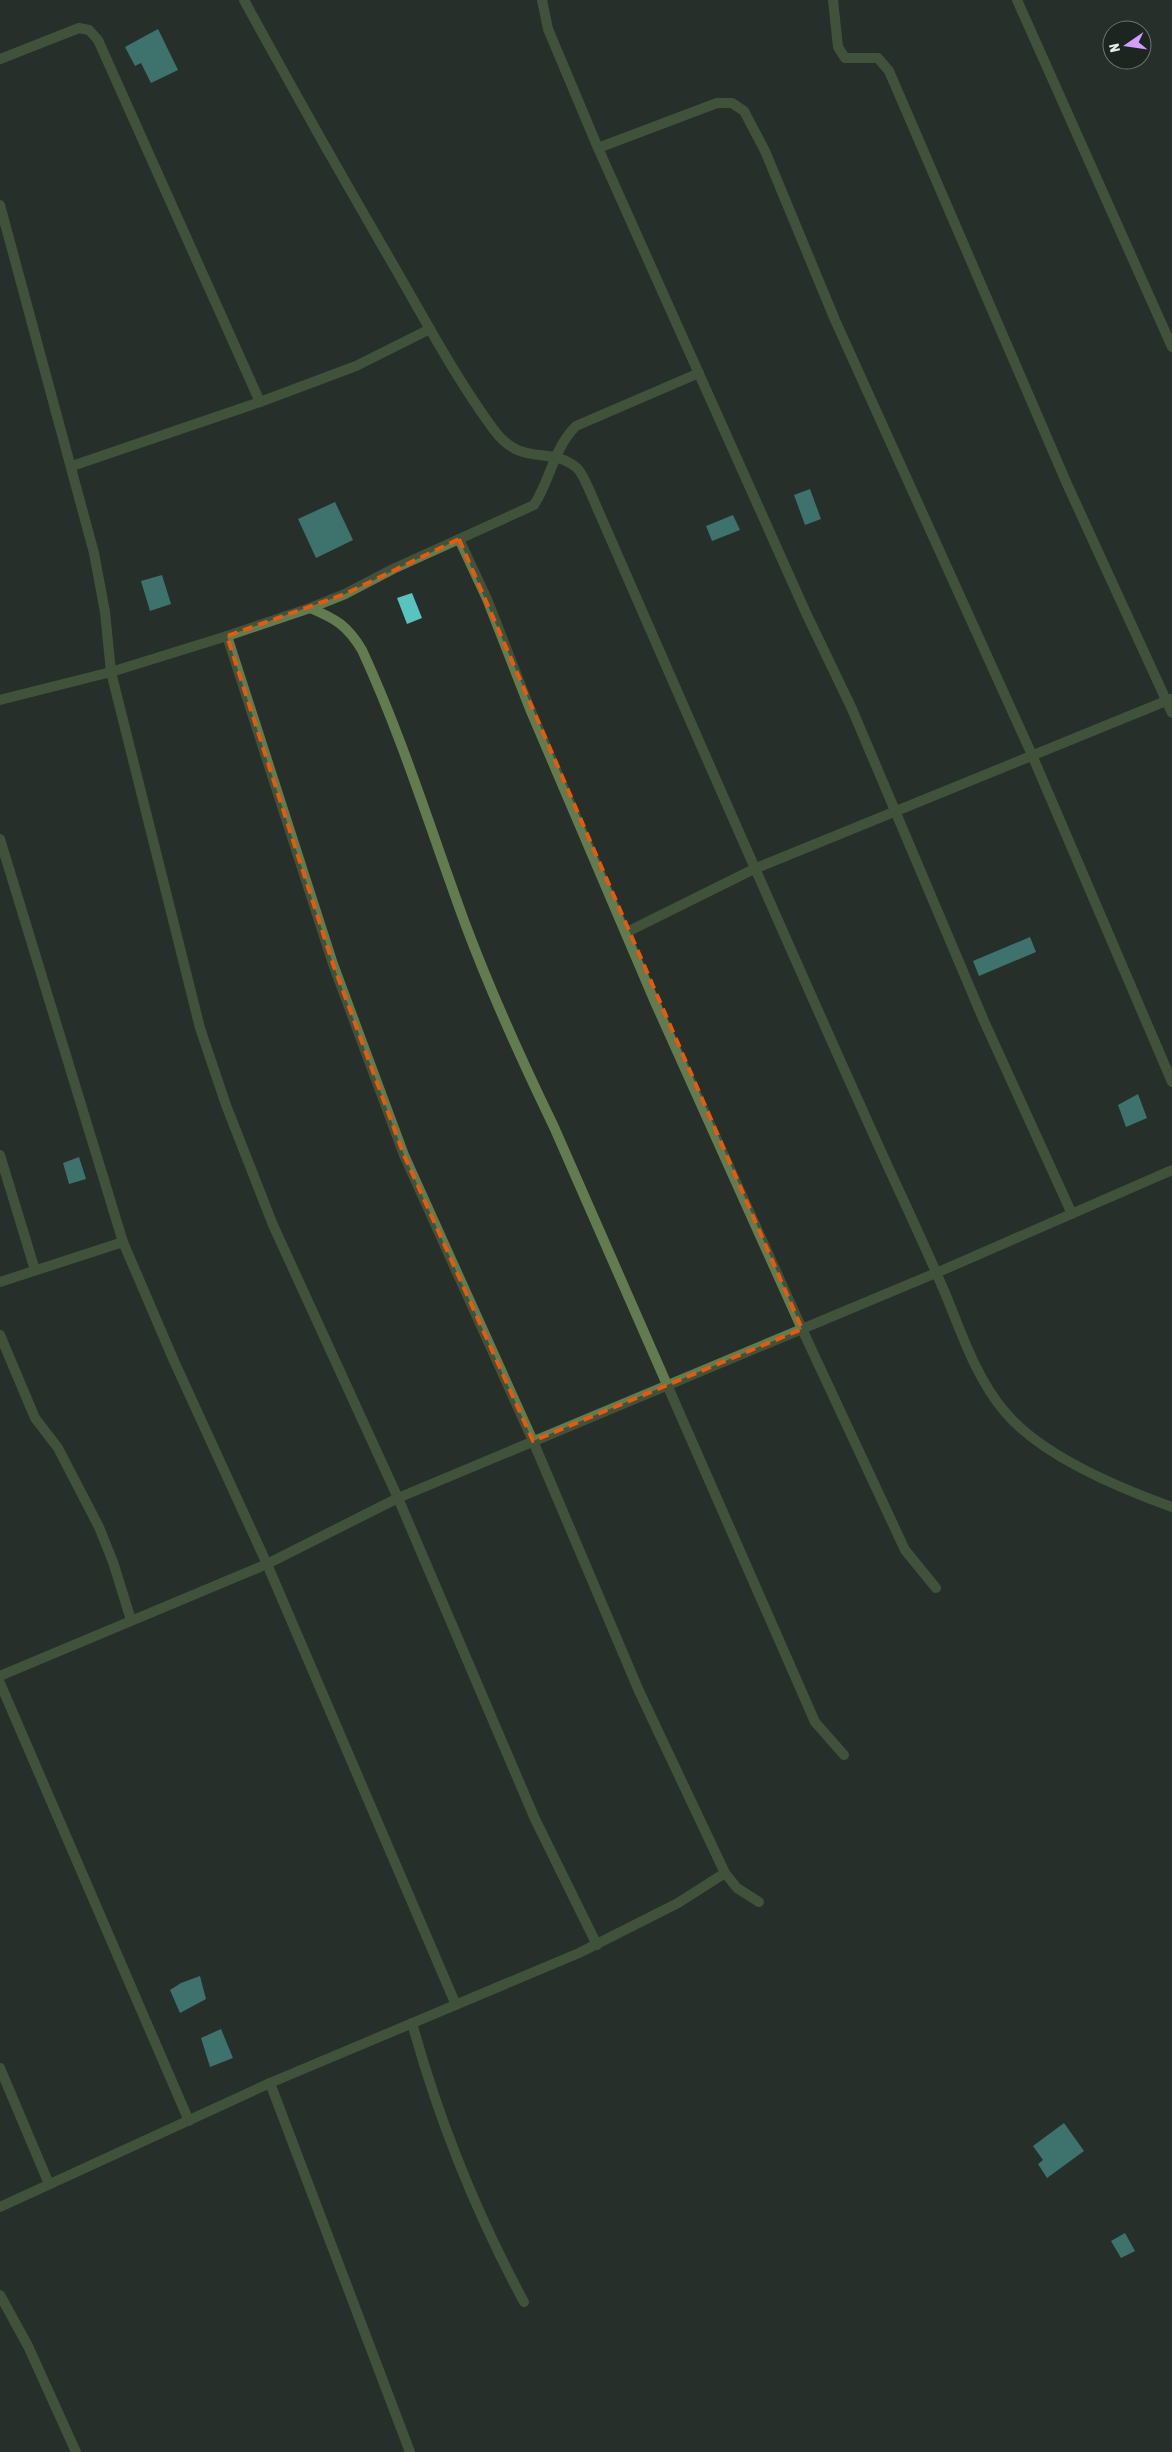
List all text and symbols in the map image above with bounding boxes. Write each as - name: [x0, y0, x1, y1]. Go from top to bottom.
- north arrow: [1102, 20, 1152, 70]
- text: N: [1106, 42, 1123, 54]

